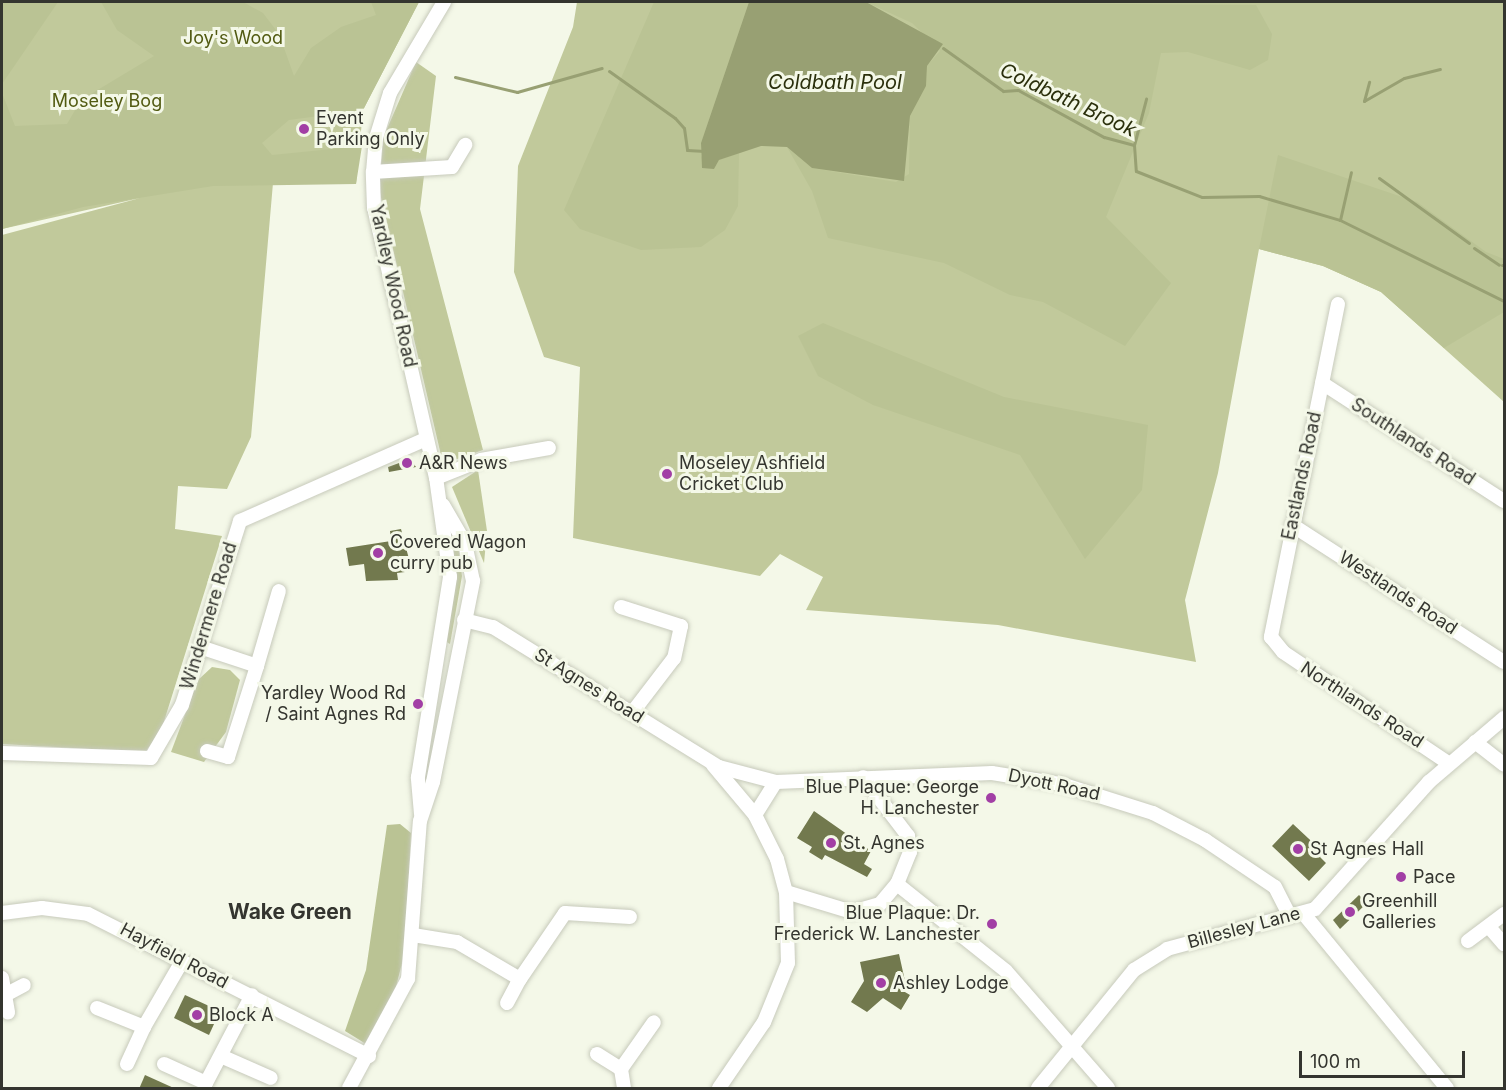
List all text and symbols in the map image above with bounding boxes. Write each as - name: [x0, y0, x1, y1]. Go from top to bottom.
- park label: Joy's Wood: [183, 27, 283, 49]
- water label: Coldbath Brook: [996, 58, 1140, 142]
- water label: Coldbath Pool: [768, 70, 902, 94]
- park label: Moseley Bog: [52, 90, 162, 112]
- place label: Event Parking Only: [316, 108, 425, 150]
- marker: Event Parking Only: [297, 122, 311, 136]
- street label: Yardley Wood Road: [365, 203, 421, 369]
- street label: Southlands Road: [1347, 394, 1479, 490]
- street label: Eastlands Road: [1278, 410, 1326, 542]
- place label: A&R News: [419, 452, 508, 474]
- place label: Moseley Ashfield Cricket Club: [679, 453, 825, 496]
- marker: A&R News: [400, 456, 414, 470]
- marker: Moseley Ashfield Cricket Club: [660, 467, 674, 481]
- place label: Covered Wagon curry pub: [390, 532, 526, 574]
- street label: Windermere Road: [176, 540, 242, 692]
- marker: Covered Wagon curry pub: [371, 546, 385, 560]
- street label: Westlands Road: [1335, 547, 1461, 639]
- street label: St Agnes Road: [530, 644, 648, 728]
- street label: Northlands Road: [1297, 657, 1427, 753]
- place label: Yardley Wood Rd / Saint Agnes Rd: [261, 683, 406, 726]
- marker: Yardley Wood Rd / Saint Agnes Rd: [411, 697, 425, 711]
- street label: Dyott Road: [1006, 765, 1102, 805]
- place label: Blue Plaque: George H. Lanchester: [806, 777, 979, 820]
- marker: Blue Plaque: George H. Lanchester: [984, 791, 998, 805]
- place label: St. Agnes: [843, 832, 925, 854]
- marker: St. Agnes: [824, 836, 838, 850]
- place label: St Agnes Hall: [1310, 838, 1424, 860]
- marker: St Agnes Hall: [1291, 842, 1305, 856]
- place label: Pace: [1413, 866, 1455, 888]
- marker: Pace: [1394, 870, 1408, 884]
- place label: Greenhill Galleries: [1362, 891, 1437, 934]
- district label: Wake Green: [228, 899, 352, 925]
- place label: Blue Plaque: Dr. Frederick W. Lanchester: [774, 903, 980, 946]
- street label: Billesley Lane: [1185, 903, 1303, 953]
- marker: Greenhill Galleries: [1343, 905, 1357, 919]
- marker: Blue Plaque: Dr. Frederick W. Lanchester: [985, 917, 999, 931]
- street label: Hayfield Road: [116, 919, 232, 993]
- place label: Ashley Lodge: [893, 972, 1009, 994]
- marker: Ashley Lodge: [874, 976, 888, 990]
- place label: Block A: [209, 1004, 274, 1026]
- marker: Block A: [190, 1008, 204, 1022]
- scale bar: [1302, 1039, 1468, 1077]
- text: 100 m: [1310, 1051, 1361, 1072]

